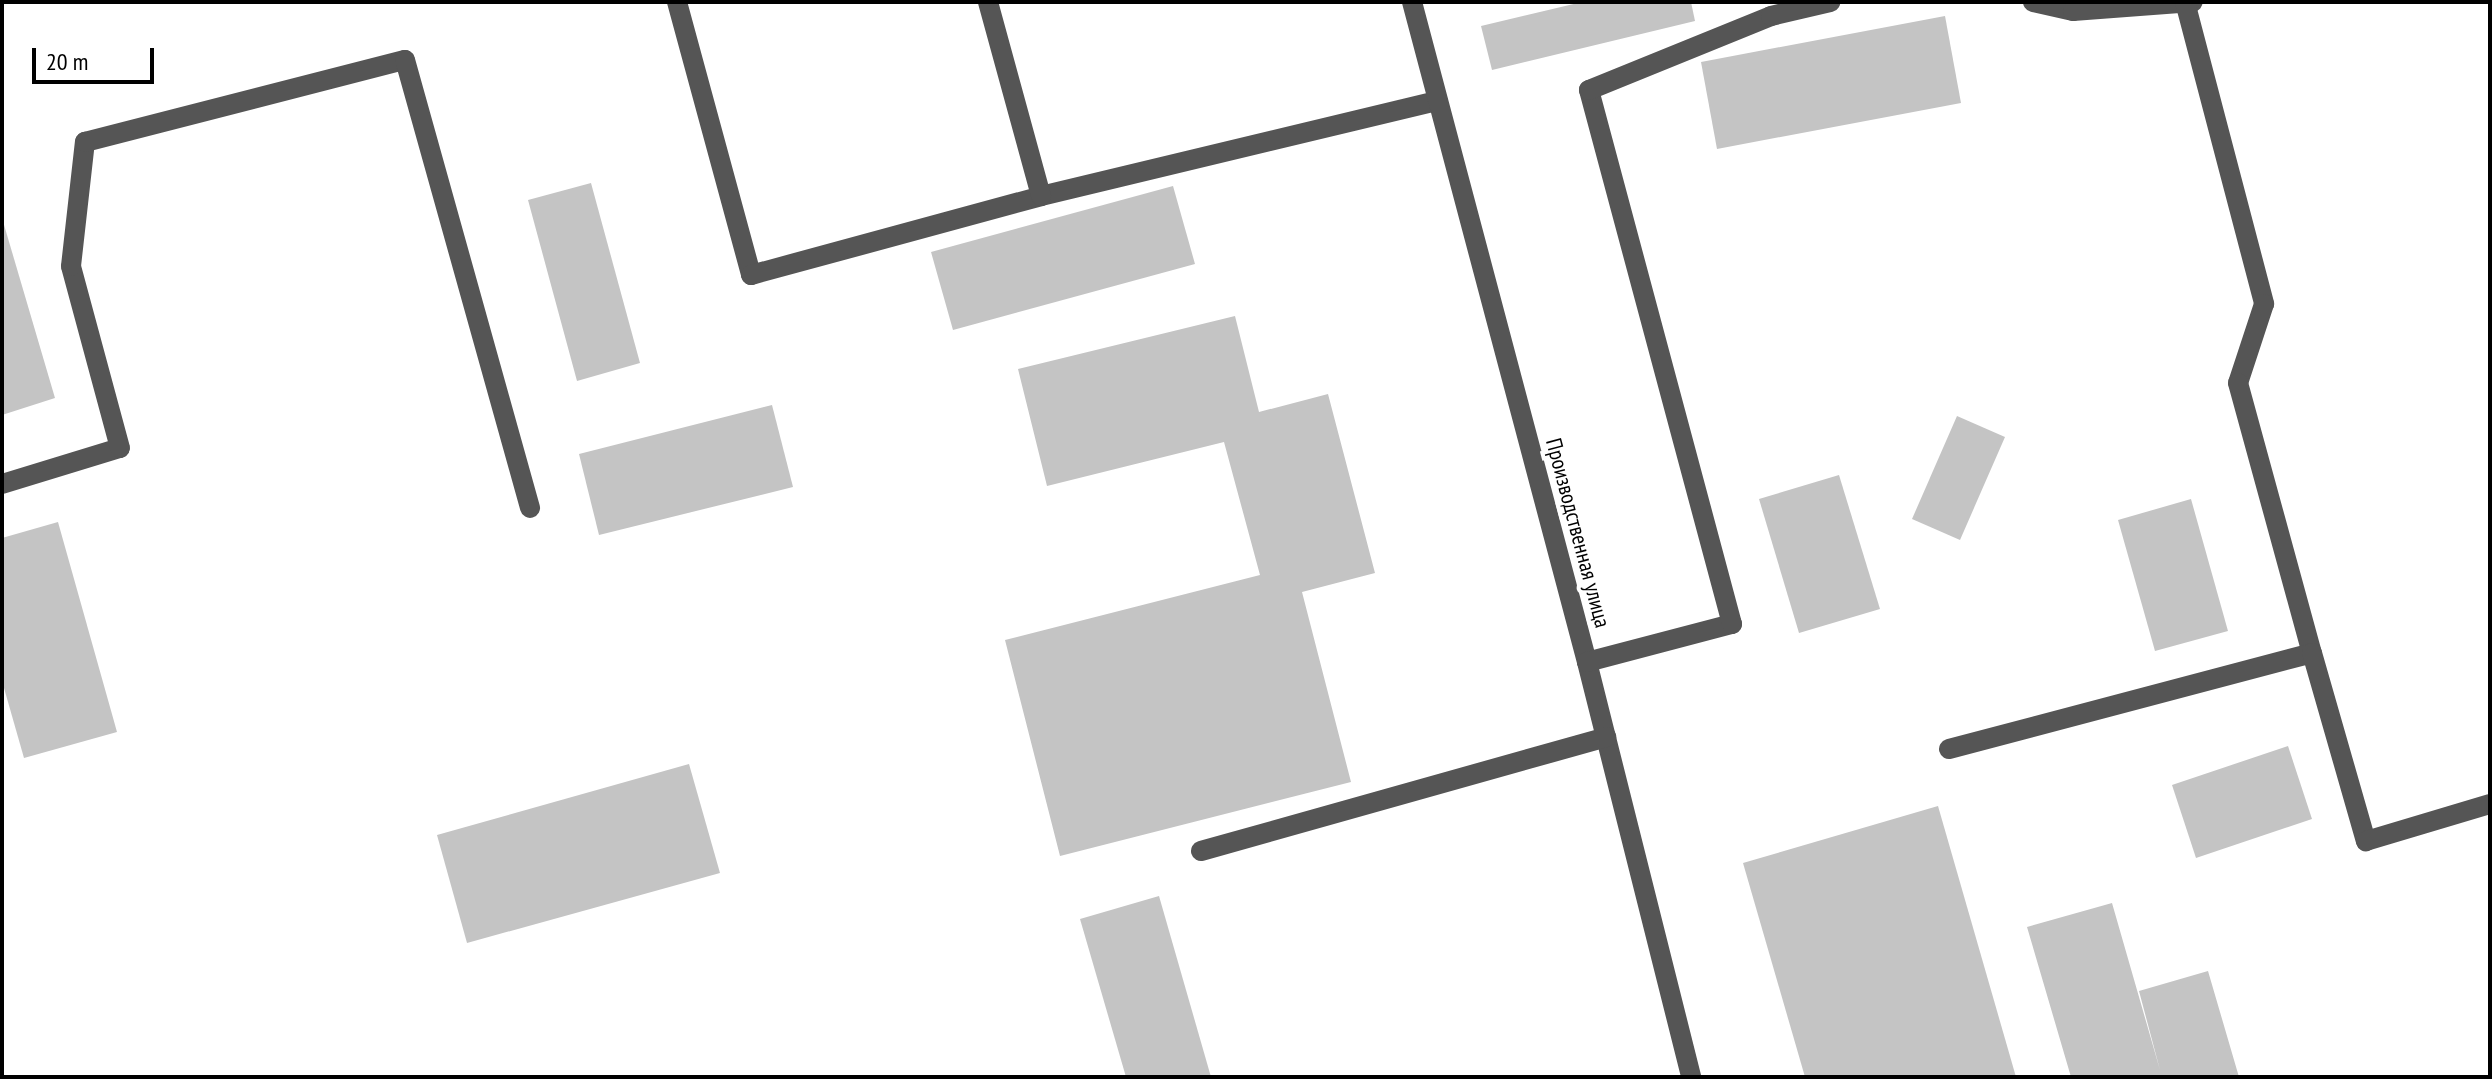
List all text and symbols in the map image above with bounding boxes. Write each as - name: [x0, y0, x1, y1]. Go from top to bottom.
- scale bar: [36, 32, 158, 82]
- text: 20 m: [46, 46, 88, 77]
- street label: Производственная улица: [1540, 435, 1616, 631]

